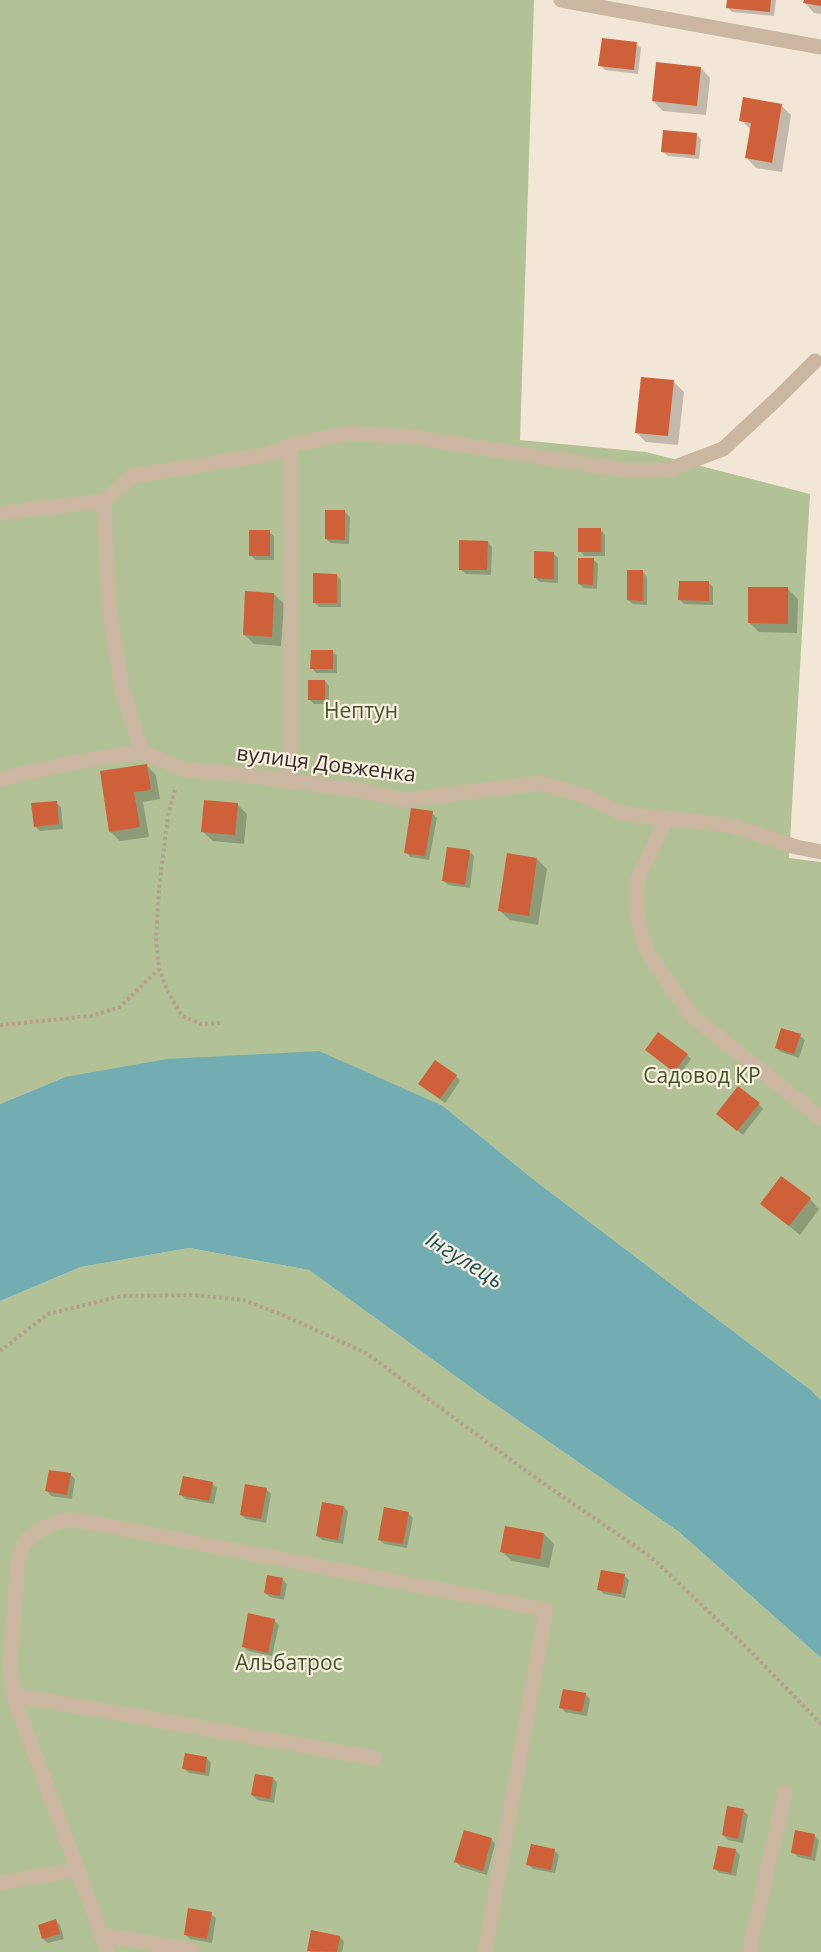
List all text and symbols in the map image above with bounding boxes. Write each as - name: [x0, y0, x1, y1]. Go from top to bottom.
- park label: Нептун: [324, 699, 398, 725]
- street label: вулиця Довженка: [235, 742, 417, 788]
- park label: Садовод КР: [643, 1064, 761, 1090]
- water label: Інгулець: [420, 1227, 508, 1295]
- park label: Альбатрос: [235, 1651, 343, 1677]

